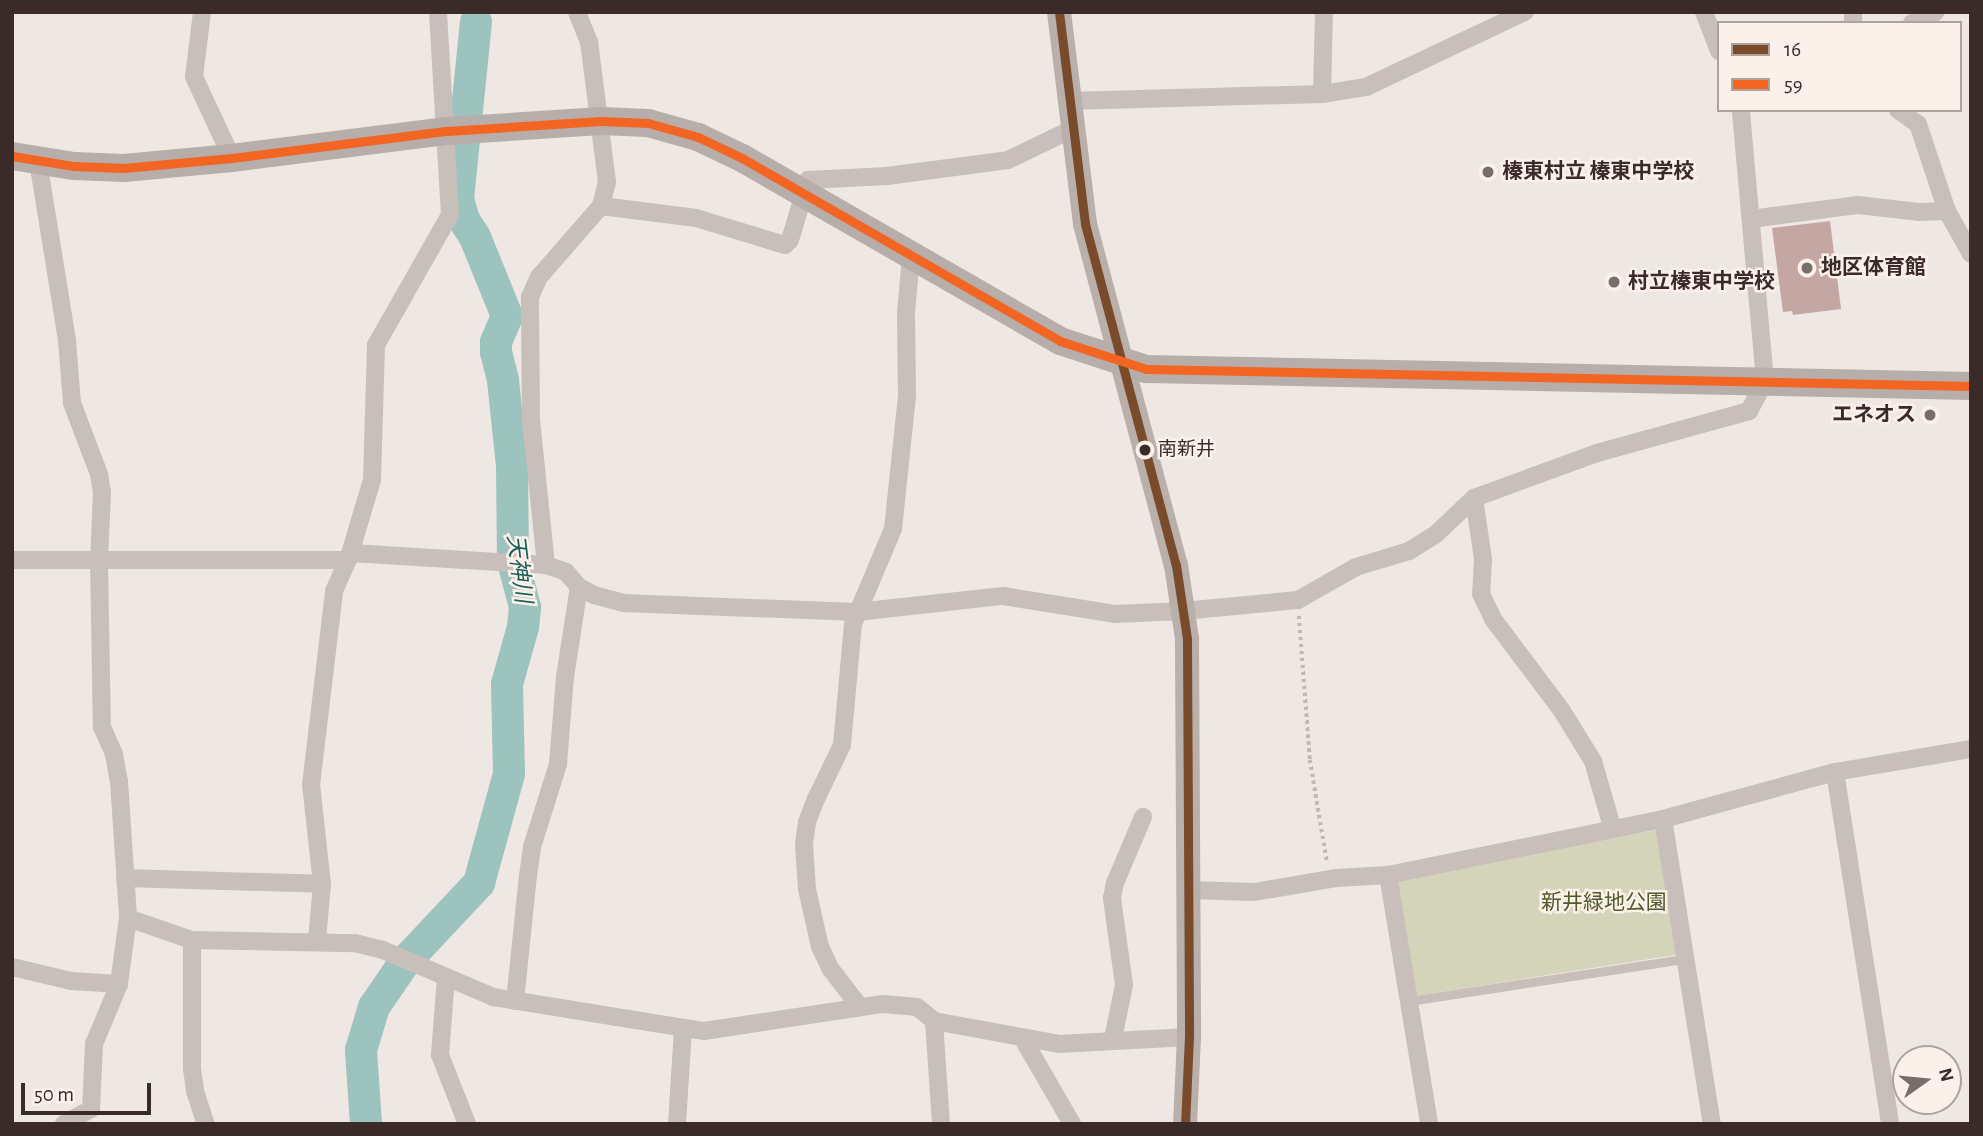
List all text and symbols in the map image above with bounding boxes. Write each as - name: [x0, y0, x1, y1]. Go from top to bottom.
- legend: [1717, 21, 1962, 112]
- text: 16: [1784, 39, 1801, 60]
- text: 59: [1784, 74, 1803, 95]
- place label: 榛東村立 榛東中学校: [1502, 159, 1694, 185]
- marker: 榛東村立 榛東中学校: [1480, 164, 1496, 180]
- place label: 地区体育館: [1821, 255, 1926, 281]
- marker: 地区体育館: [1799, 260, 1815, 276]
- place label: 村立榛東中学校: [1628, 269, 1775, 295]
- marker: 村立榛東中学校: [1606, 274, 1622, 290]
- place label: エネオス: [1832, 402, 1916, 428]
- marker: エネオス: [1922, 407, 1938, 423]
- place label: 南新井: [1158, 439, 1215, 461]
- marker: 南新井: [1138, 443, 1152, 457]
- water label: 天神川: [500, 533, 536, 605]
- park label: 新井緑地公園: [1541, 890, 1667, 916]
- north arrow: [1892, 1045, 1962, 1115]
- text: N: [1935, 1066, 1957, 1084]
- scale bar: [24, 1070, 154, 1114]
- text: 50 m: [34, 1084, 74, 1105]

